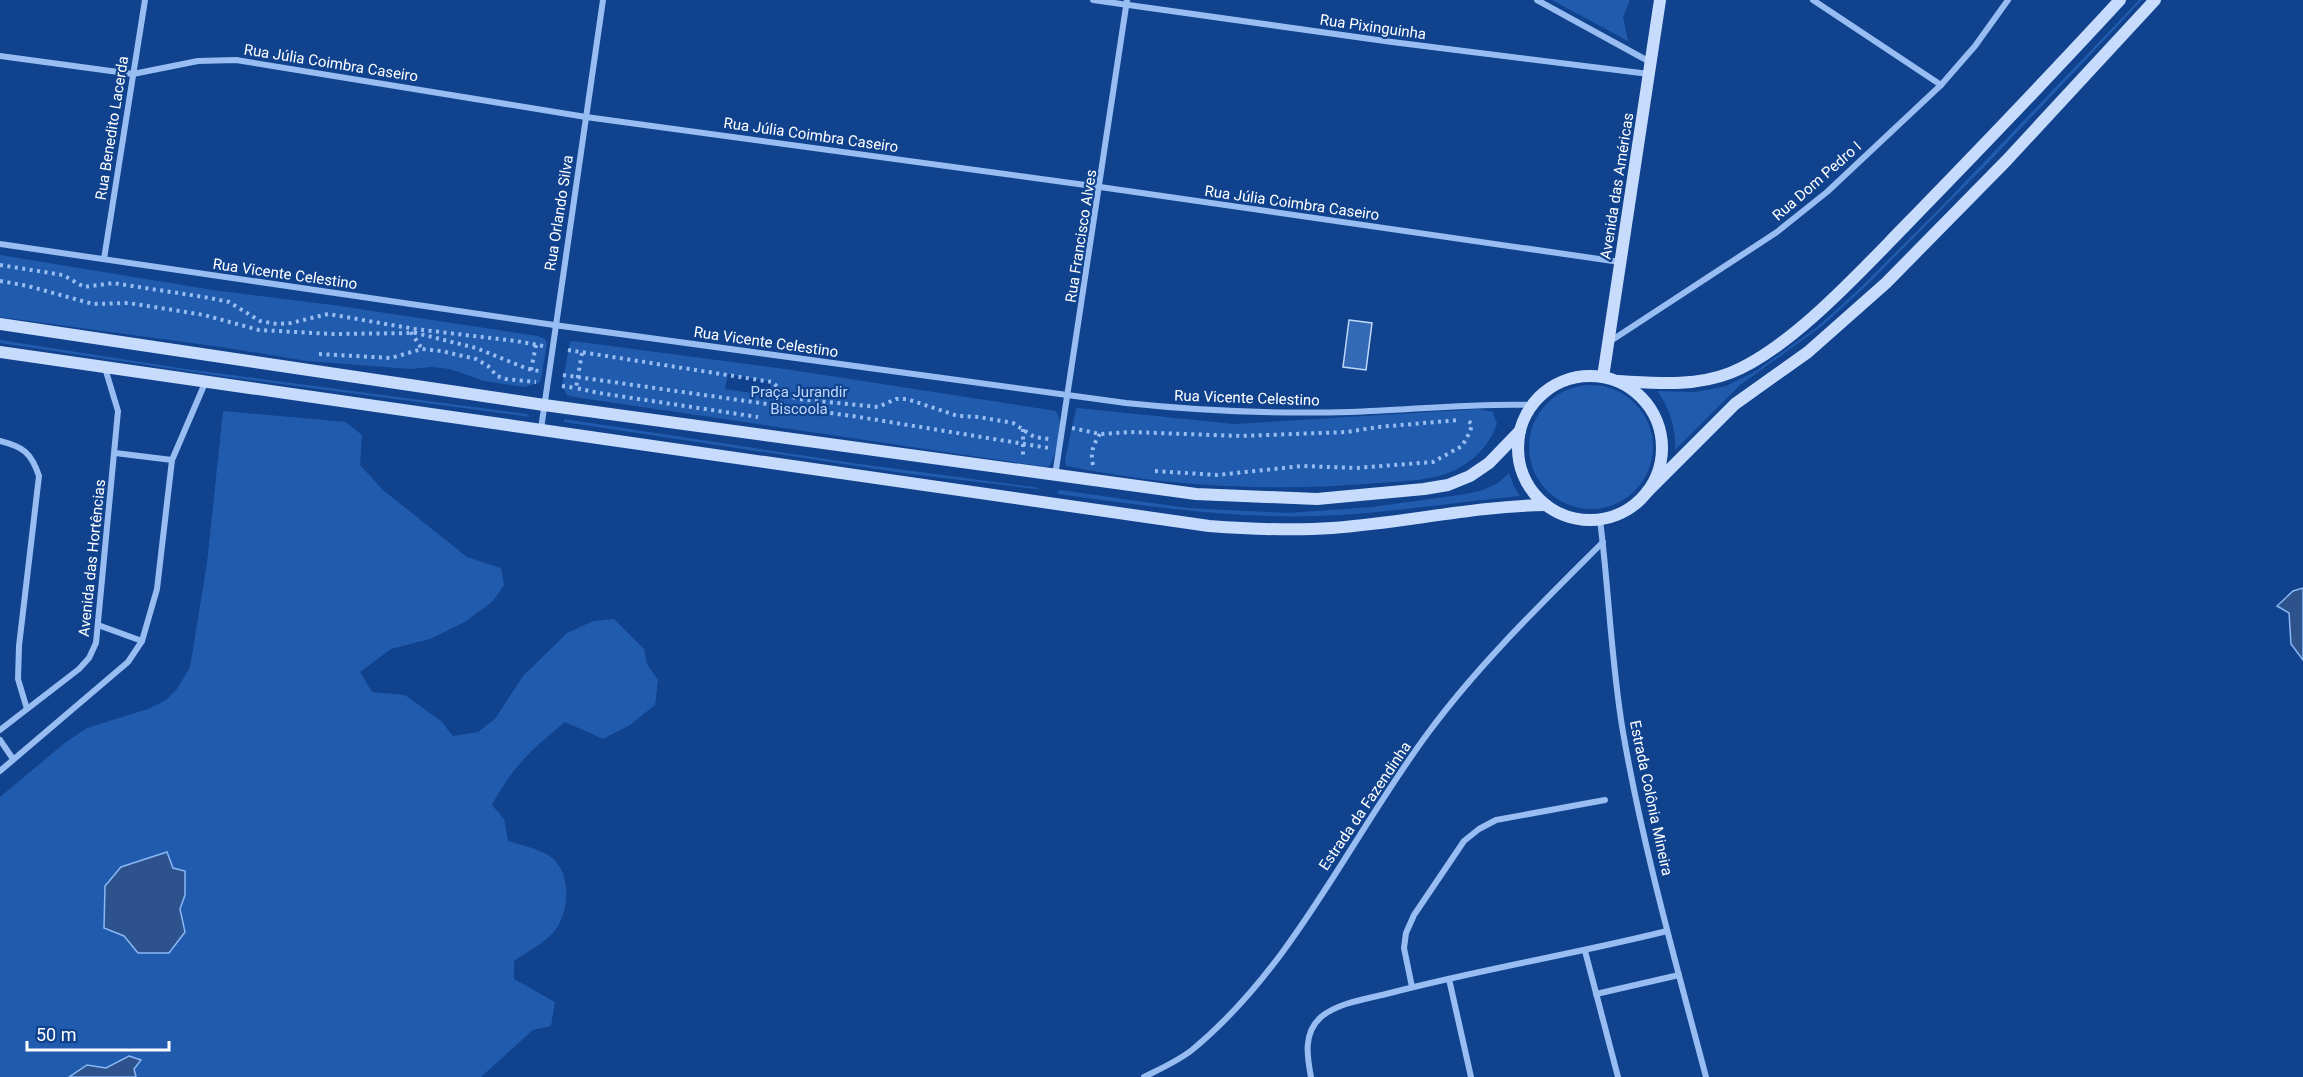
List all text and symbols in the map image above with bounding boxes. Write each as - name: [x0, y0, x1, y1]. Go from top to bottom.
- street label: Rua Pixinguinha: [1319, 11, 1427, 43]
- street label: Rua Júlia Coimbra Caseiro: [243, 40, 419, 86]
- street label: Rua Benedito Lacerda: [92, 55, 132, 201]
- street label: Avenida das Américas: [1597, 111, 1637, 261]
- street label: Rua Júlia Coimbra Caseiro: [723, 114, 899, 156]
- street label: Rua Dom Pedro I: [1769, 138, 1865, 224]
- street label: Rua Orlando Silva: [541, 154, 577, 272]
- street label: Rua Francisco Alves: [1062, 168, 1100, 304]
- street label: Rua Júlia Coimbra Caseiro: [1204, 182, 1380, 224]
- street label: Rua Vicente Celestino: [212, 255, 358, 293]
- street label: Rua Vicente Celestino: [693, 323, 839, 361]
- park label: Praça Jurandir Biscoola: [750, 383, 848, 418]
- street label: Rua Vicente Celestino: [1174, 386, 1320, 410]
- street label: Avenida das Hortências: [75, 478, 109, 638]
- street label: Estrada Colônia Mineira: [1626, 719, 1676, 877]
- street label: Estrada da Fazendinha: [1315, 738, 1415, 874]
- scale bar: [27, 1014, 170, 1052]
- text: 50 m: [36, 1024, 76, 1045]

